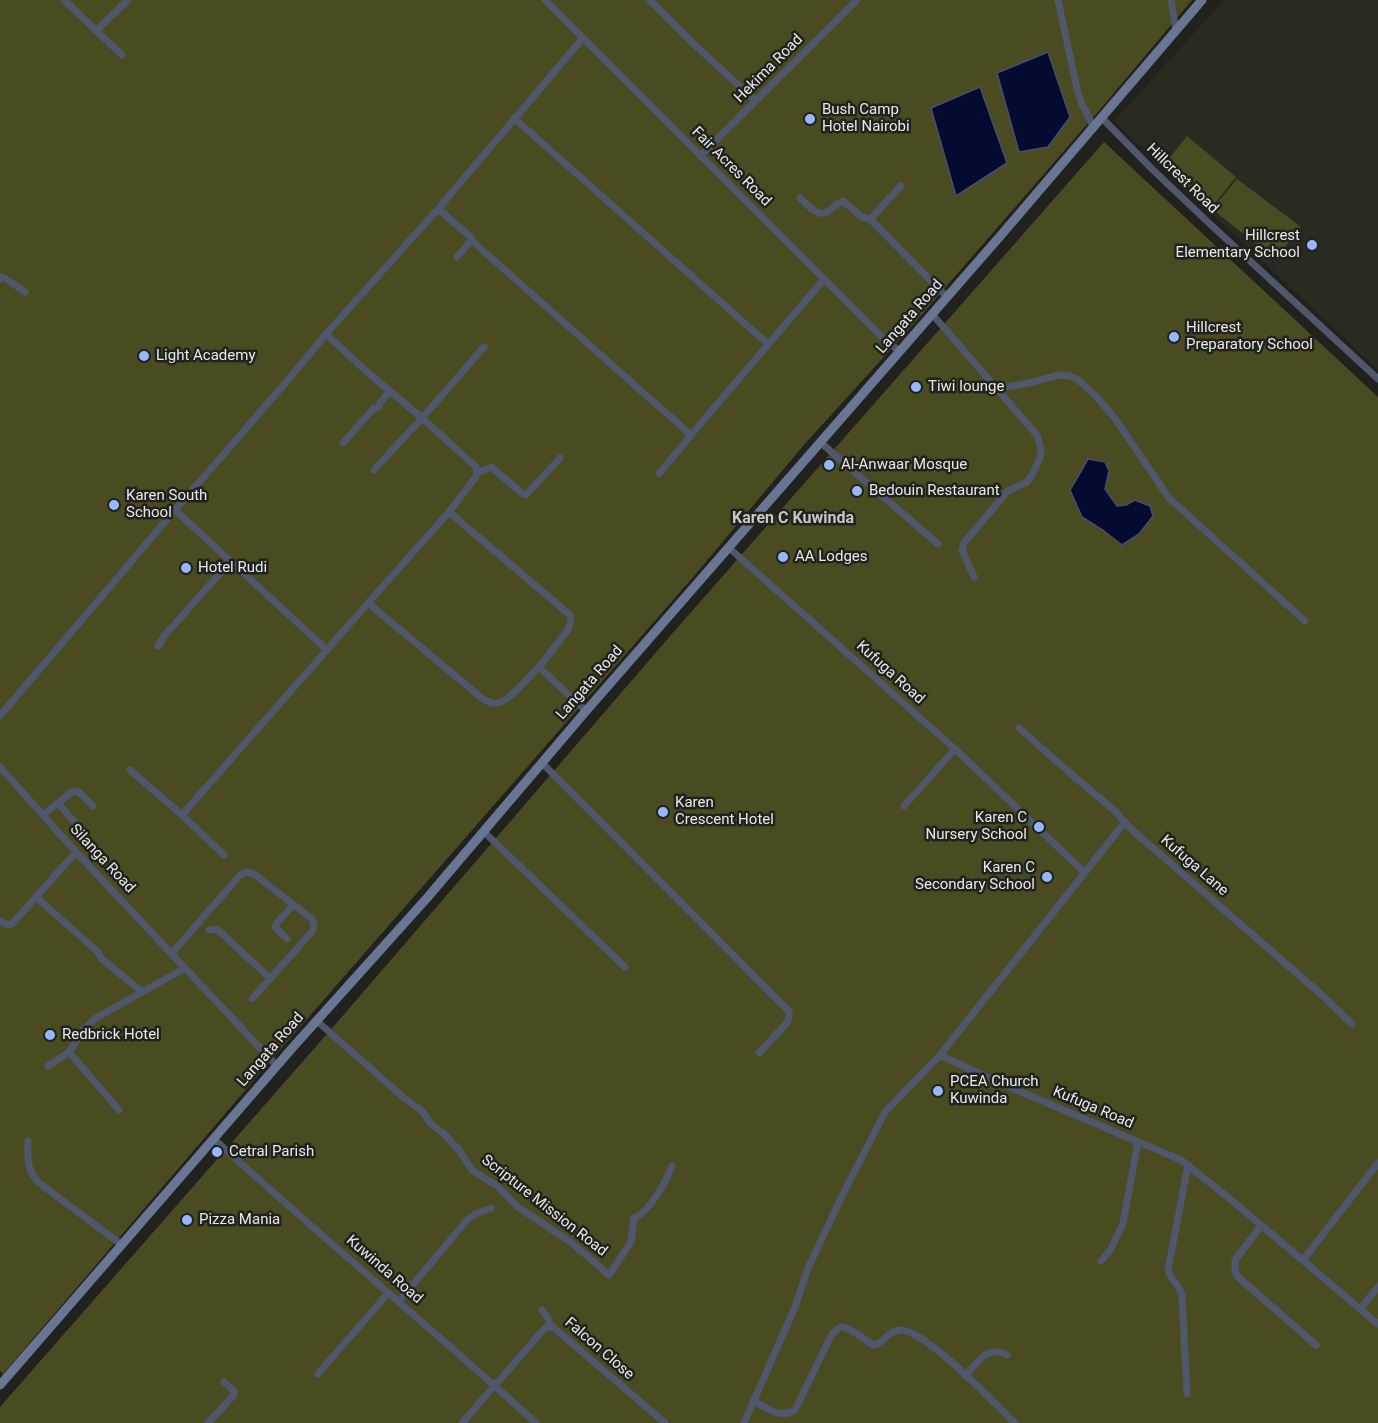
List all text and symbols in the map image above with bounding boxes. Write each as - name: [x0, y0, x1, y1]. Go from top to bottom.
- street label: Hekima Road: [731, 31, 807, 107]
- place label: Bush Camp Hotel Nairobi: [822, 101, 910, 136]
- marker: Bush Camp Hotel Nairobi: [803, 112, 817, 126]
- street label: Fair Acres Road: [687, 123, 775, 211]
- street label: Hillcrest Road: [1142, 140, 1222, 218]
- place label: Hillcrest Elementary School: [1176, 227, 1300, 262]
- marker: Hillcrest Elementary School: [1305, 238, 1319, 252]
- street label: Langata Road: [873, 276, 947, 358]
- place label: Hillcrest Preparatory School: [1186, 319, 1313, 354]
- marker: Hillcrest Preparatory School: [1167, 330, 1181, 344]
- place label: Light Academy: [156, 347, 255, 365]
- marker: Light Academy: [137, 349, 151, 363]
- place label: Tiwi lounge: [928, 378, 1004, 396]
- marker: Tiwi lounge: [909, 380, 923, 394]
- place label: Al-Anwaar Mosque: [841, 456, 967, 474]
- marker: Al-Anwaar Mosque: [822, 458, 836, 472]
- place label: Bedouin Restaurant: [869, 482, 1000, 500]
- marker: Bedouin Restaurant: [850, 484, 864, 498]
- place label: Karen South School: [126, 487, 207, 522]
- marker: Karen South School: [107, 498, 121, 512]
- district label: Karen C Kuwinda: [732, 509, 854, 529]
- place label: AA Lodges: [795, 548, 868, 566]
- marker: AA Lodges: [776, 550, 790, 564]
- place label: Hotel Rudi: [198, 559, 267, 577]
- marker: Hotel Rudi: [179, 561, 193, 575]
- street label: Kufuga Road: [852, 638, 928, 708]
- street label: Langata Road: [553, 642, 627, 724]
- place label: Karen Crescent Hotel: [675, 794, 774, 829]
- marker: Karen Crescent Hotel: [656, 805, 670, 819]
- place label: Karen C Nursery School: [925, 809, 1027, 844]
- marker: Karen C Nursery School: [1032, 820, 1046, 834]
- street label: Silanga Road: [66, 821, 138, 897]
- street label: Kufuga Lane: [1156, 832, 1232, 900]
- place label: Karen C Secondary School: [915, 859, 1035, 894]
- marker: Karen C Secondary School: [1040, 870, 1054, 884]
- street label: Langata Road: [234, 1009, 308, 1091]
- place label: Redbrick Hotel: [62, 1026, 160, 1044]
- marker: Redbrick Hotel: [43, 1028, 57, 1042]
- place label: PCEA Church Kuwinda: [950, 1073, 1039, 1108]
- street label: Kufuga Road: [1050, 1083, 1136, 1133]
- marker: PCEA Church Kuwinda: [931, 1084, 945, 1098]
- place label: Cetral Parish: [229, 1143, 314, 1161]
- marker: Cetral Parish: [210, 1145, 224, 1159]
- street label: Scripture Mission Road: [478, 1151, 610, 1261]
- place label: Pizza Mania: [199, 1211, 280, 1229]
- marker: Pizza Mania: [180, 1213, 194, 1227]
- street label: Kuwinda Road: [342, 1232, 426, 1308]
- street label: Falcon Close: [561, 1314, 637, 1384]

